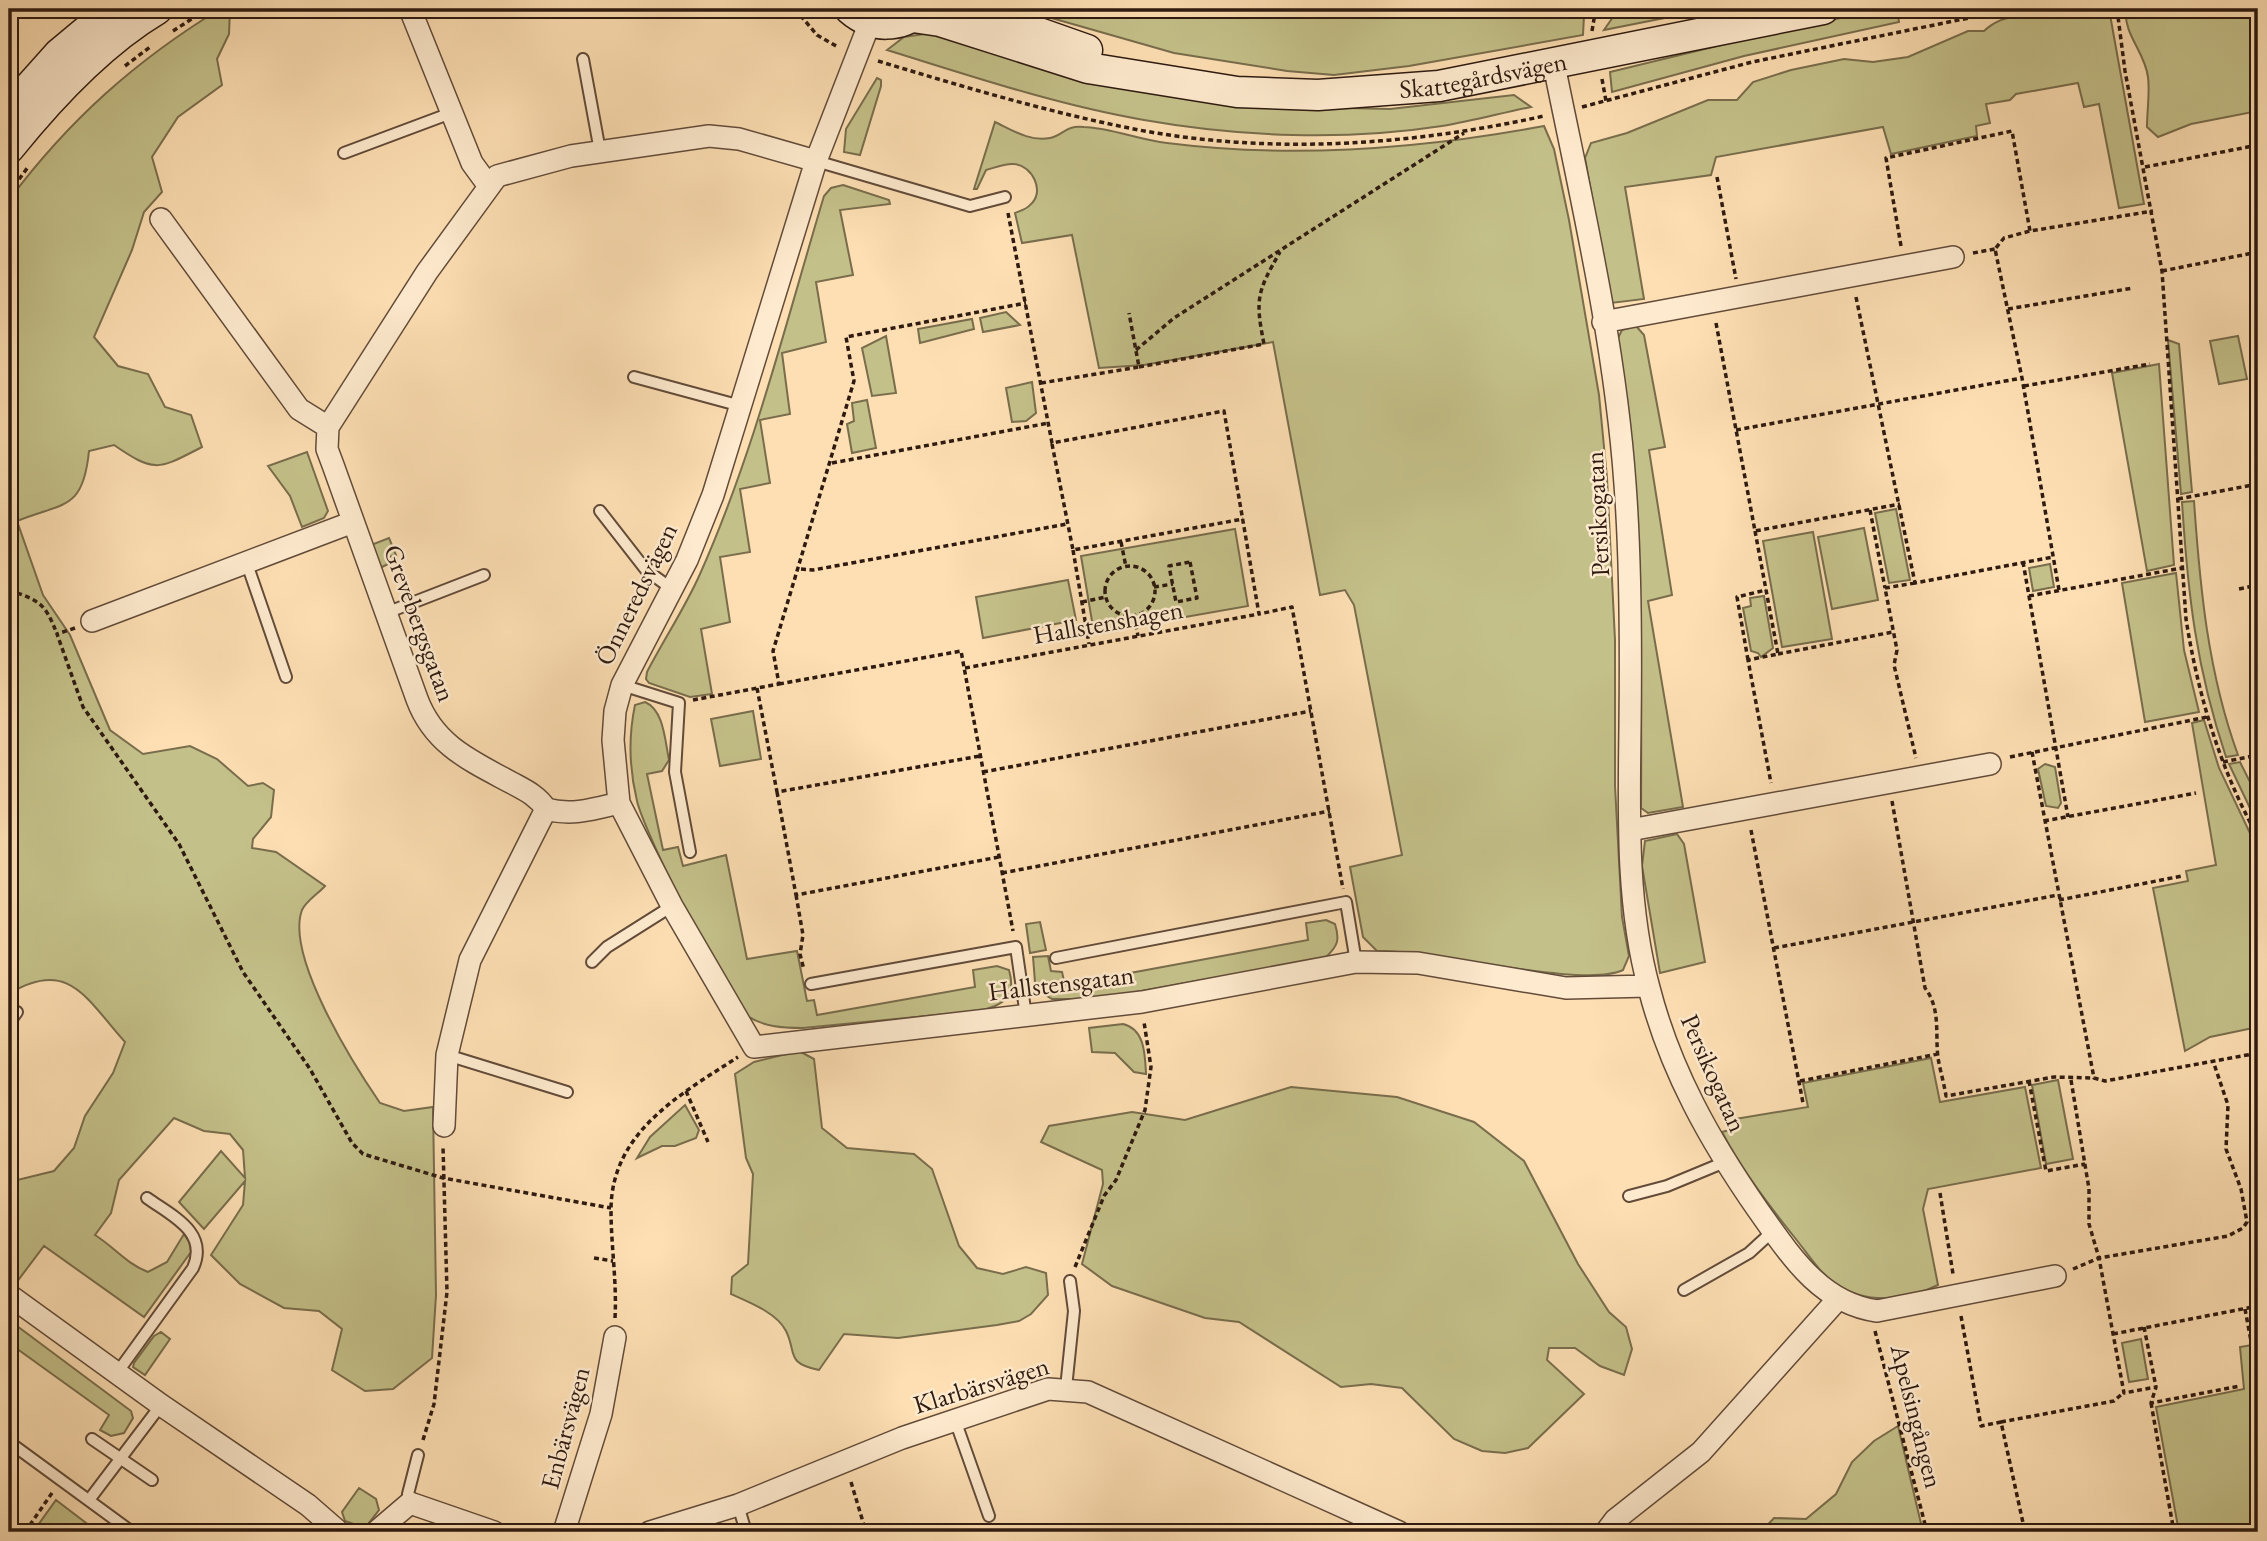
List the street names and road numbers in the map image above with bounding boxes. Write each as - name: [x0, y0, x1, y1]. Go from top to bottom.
- street label: Skattegårdsvägen: [1398, 44, 1570, 106]
- street label: Persikogatan: [1577, 450, 1617, 578]
- street label: Önneredsvägen: [587, 517, 685, 671]
- street label: Grevebergsgatan: [376, 540, 464, 706]
- street label: Hallstenshagen: [1030, 592, 1186, 652]
- street label: Hallstensgatan: [986, 957, 1136, 1009]
- street label: Persikogatan: [1673, 1009, 1755, 1138]
- street label: Apelsingången: [1882, 1340, 1951, 1492]
- street label: Klarbärsvägen: [909, 1348, 1053, 1422]
- street label: Enbärsvägen: [532, 1363, 598, 1493]

